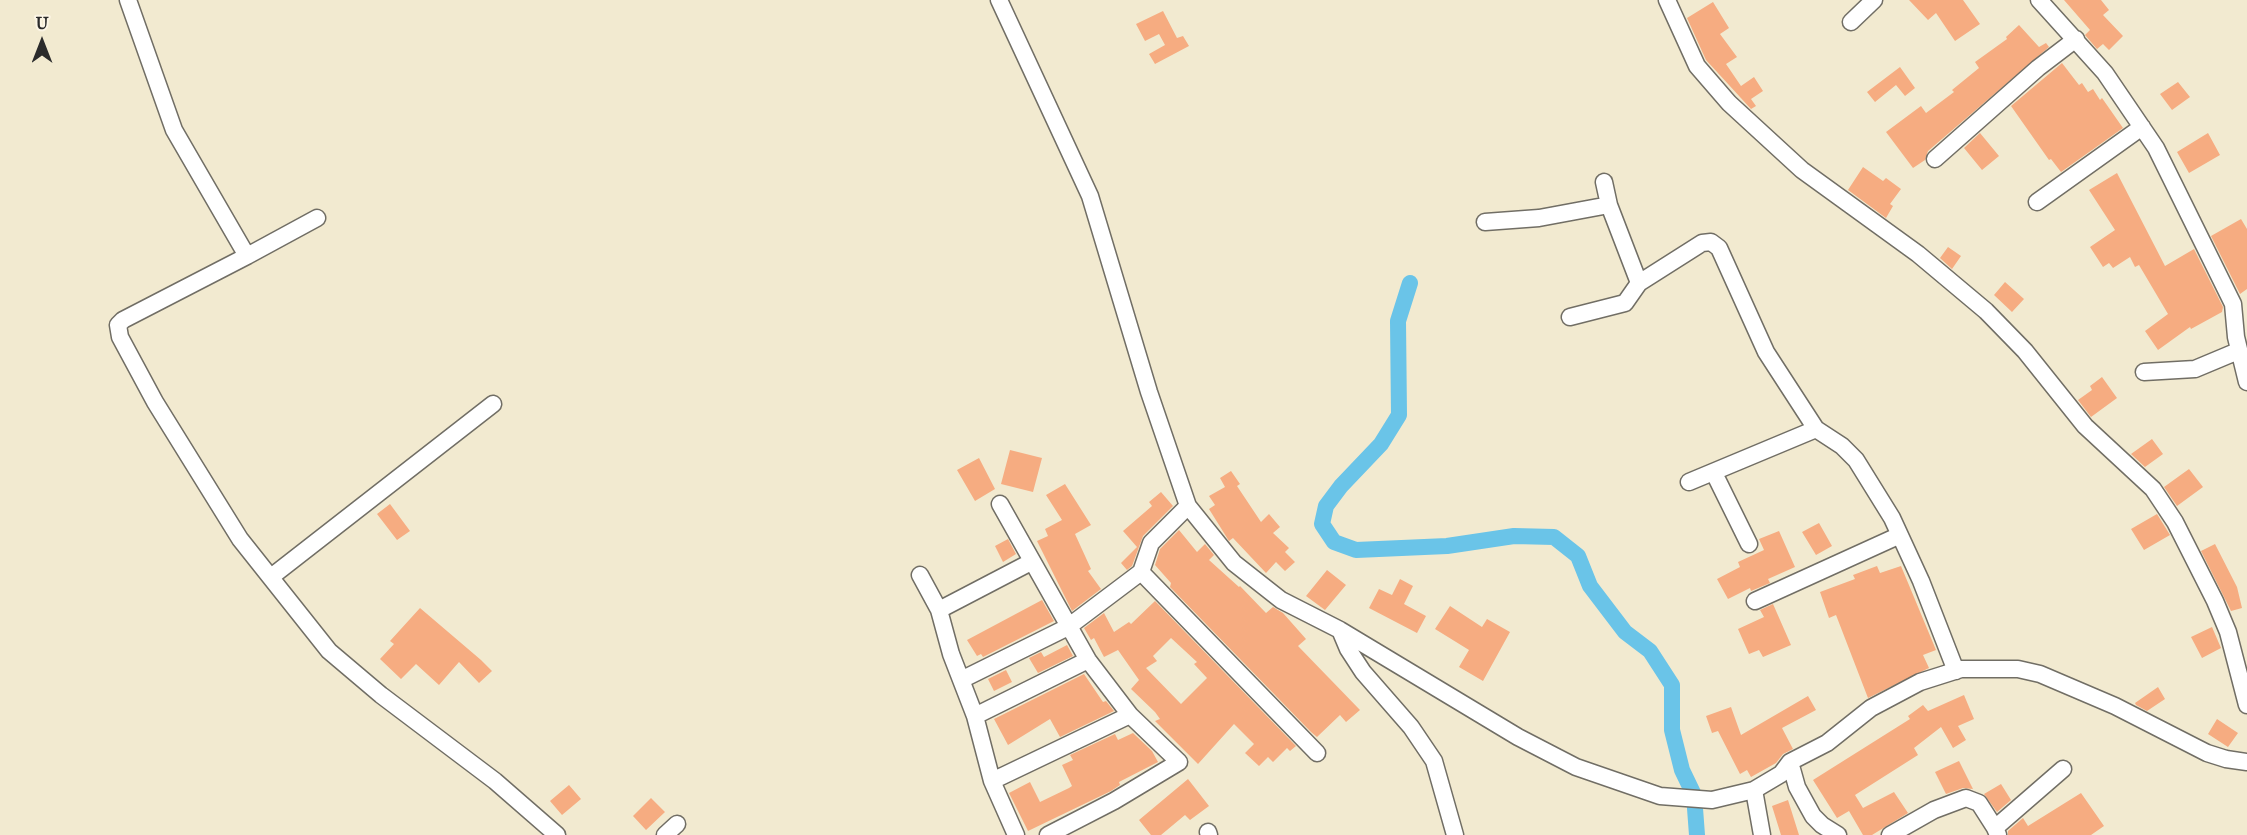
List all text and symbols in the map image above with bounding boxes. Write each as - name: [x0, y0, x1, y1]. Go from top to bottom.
- north arrow: [12, 12, 72, 72]
- text: U: [36, 14, 48, 33]

